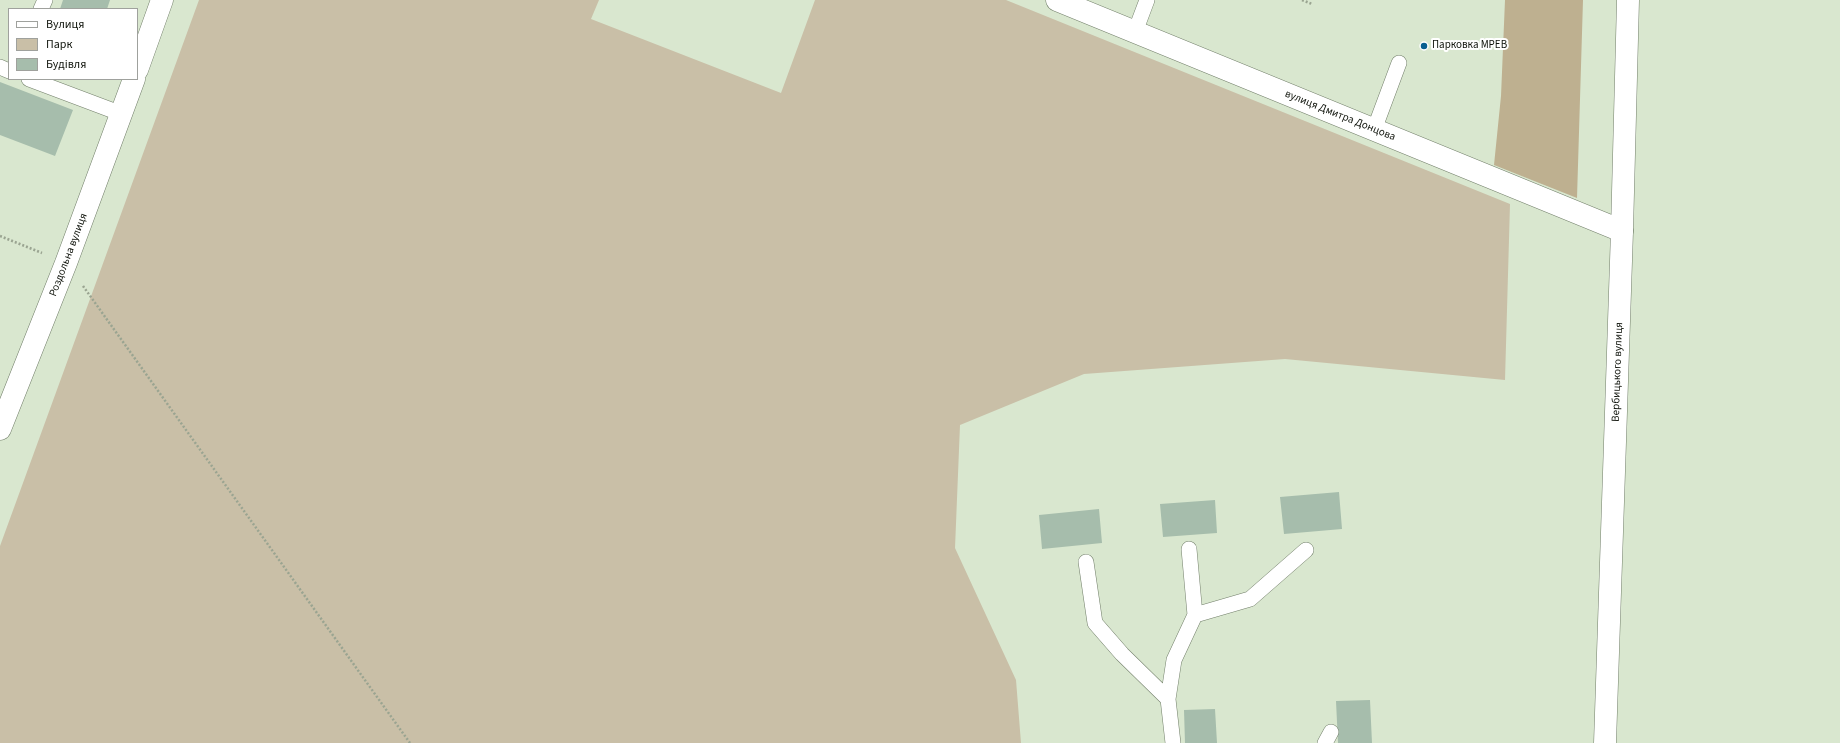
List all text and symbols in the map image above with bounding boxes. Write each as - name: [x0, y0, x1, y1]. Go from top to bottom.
- legend: [8, 8, 138, 80]
- text: Вулиця: [46, 16, 84, 33]
- text: Парк: [46, 36, 72, 53]
- place label: Парковка МРЕВ: [1432, 39, 1507, 53]
- marker: Парковка МРЕВ: [1419, 41, 1429, 51]
- text: Будівля: [46, 56, 86, 73]
- street label: вулиця Дмитра Донцова: [1283, 88, 1397, 144]
- street label: Роздольна вулиця: [47, 211, 91, 299]
- street label: Вербицького вулиця: [1610, 322, 1626, 422]

